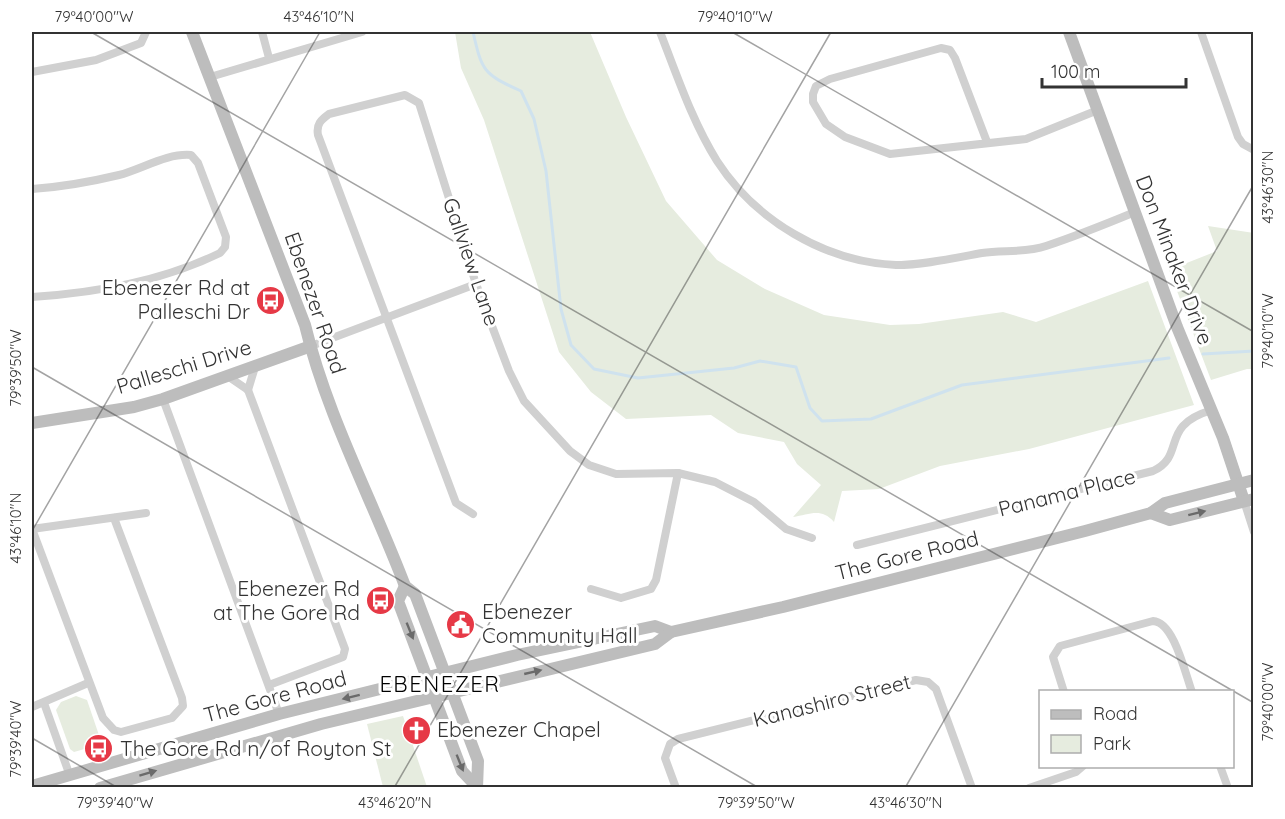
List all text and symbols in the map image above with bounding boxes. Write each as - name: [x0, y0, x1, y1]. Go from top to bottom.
- text: 79°40'00"W: [55, 7, 134, 26]
- text: 43°46'10"N: [284, 7, 354, 26]
- text: 79°40'10"W: [697, 7, 773, 26]
- scale bar: [1042, 51, 1186, 89]
- text: 100 m: [1051, 60, 1100, 83]
- text: 43°46'30"N: [1258, 150, 1277, 224]
- street label: Don Minaker Drive: [1131, 171, 1219, 348]
- street label: Gallview Lane: [438, 194, 506, 329]
- street label: Ebenezer Road: [280, 228, 352, 377]
- place label: Ebenezer Rd at Palleschi Dr: [102, 274, 250, 324]
- bus stop icon: Ebenezer Rd at Palleschi Dr: [255, 284, 287, 316]
- text: 79°40'10"W: [1258, 293, 1277, 369]
- text: 79°39'50"W: [6, 329, 25, 407]
- street label: Palleschi Drive: [113, 333, 254, 399]
- street label: Panama Place: [995, 462, 1138, 522]
- text: 43°46'10"N: [6, 493, 25, 563]
- one-way arrow: [1188, 508, 1206, 518]
- street label: The Gore Road: [832, 525, 981, 585]
- place label: Ebenezer Rd at The Gore Rd: [213, 575, 360, 625]
- bus stop icon: Ebenezer Rd at The Gore Rd: [365, 585, 397, 617]
- place label: Ebenezer Community Hall: [482, 598, 638, 648]
- public building icon: Ebenezer Community Hall: [445, 608, 477, 640]
- one-way arrow: [405, 623, 415, 641]
- text: 79°40'00"W: [1258, 662, 1277, 741]
- street label: The Gore Road: [200, 664, 349, 728]
- one-way arrow: [523, 666, 542, 676]
- street label: Kanashiro Street: [750, 668, 913, 732]
- district label: EBENEZER: [379, 670, 501, 698]
- legend: [1039, 690, 1234, 768]
- one-way arrow: [342, 692, 360, 702]
- text: 79°39'40"W: [6, 700, 25, 778]
- text: Road: [1093, 702, 1138, 725]
- church icon: Ebenezer Chapel: [400, 714, 432, 746]
- place label: Ebenezer Chapel: [437, 716, 601, 742]
- text: Park: [1093, 732, 1131, 755]
- bus stop icon: The Gore Rd n/of Royton St: [83, 733, 115, 765]
- place label: The Gore Rd n/of Royton St: [120, 735, 391, 761]
- one-way arrow: [456, 754, 465, 772]
- one-way arrow: [139, 768, 157, 777]
- text: 79°39'40"W: [76, 793, 154, 812]
- text: 43°46'20"N: [358, 793, 432, 812]
- text: 79°39'50"W: [717, 793, 795, 812]
- text: 43°46'30"N: [869, 793, 943, 812]

